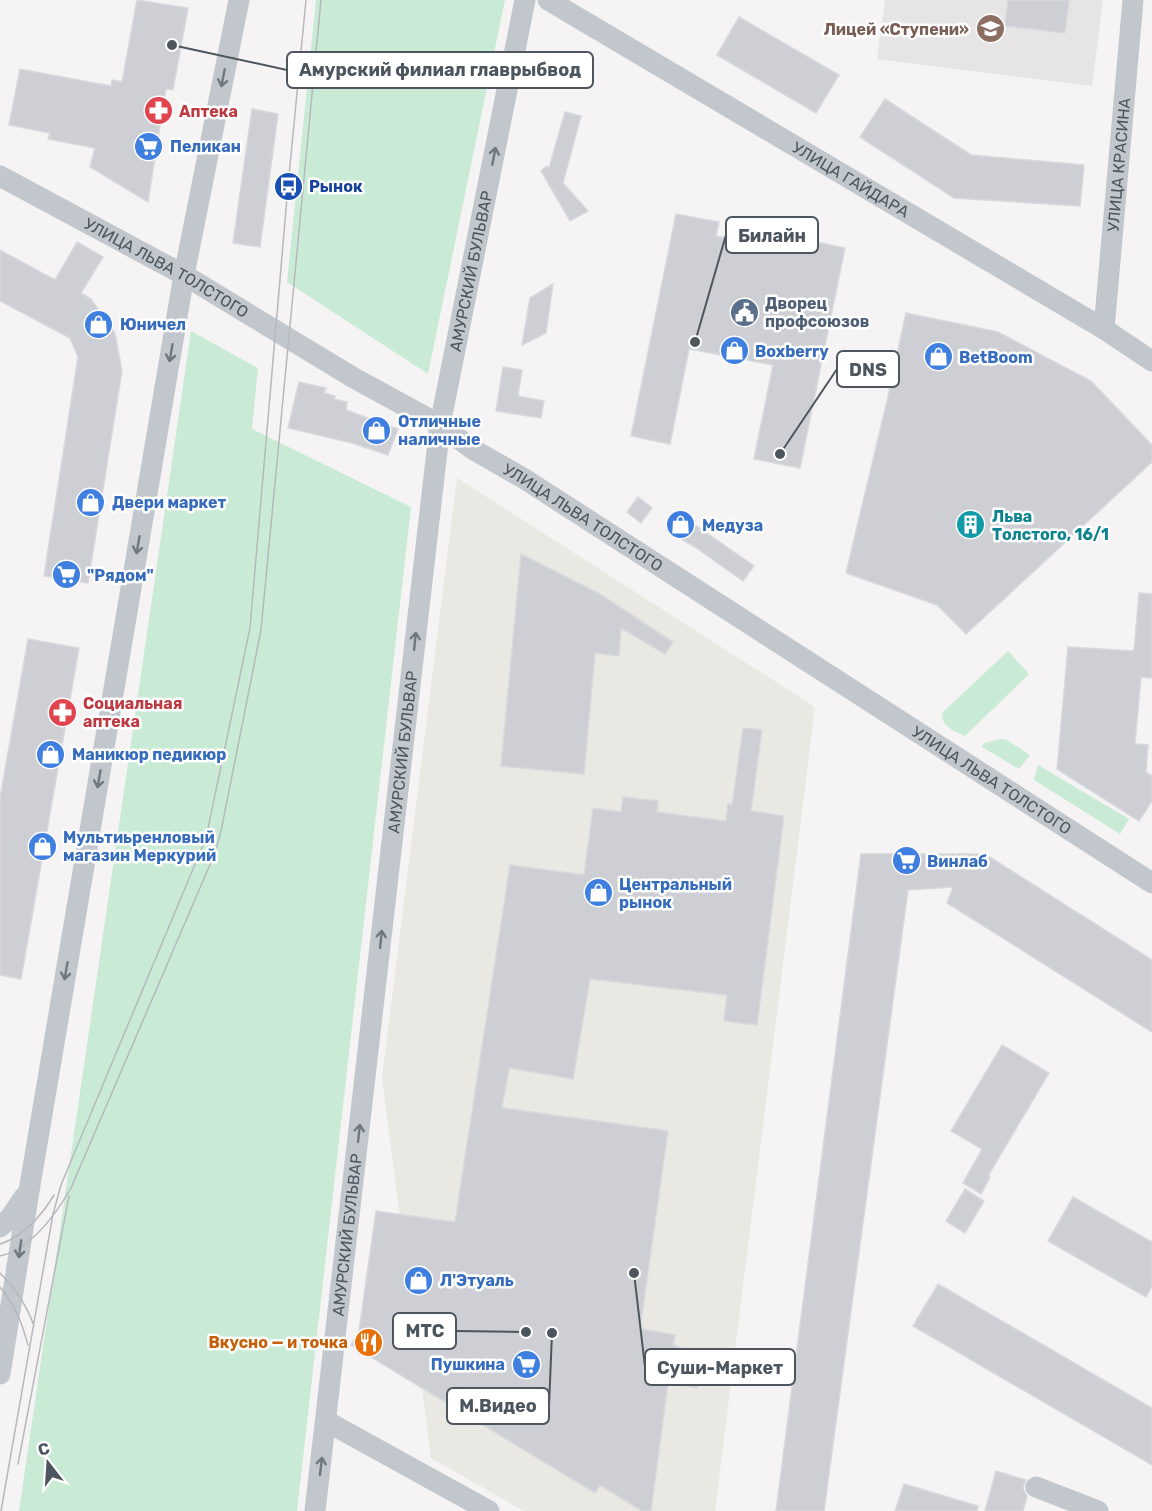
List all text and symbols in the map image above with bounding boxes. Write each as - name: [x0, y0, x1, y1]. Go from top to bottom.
- school or university icon: Лицей «Ступени»: [974, 13, 1006, 45]
- place label: Лицей «Ступени»: [824, 20, 969, 39]
- callout: Амурский филиал главрыбвод: [287, 52, 593, 88]
- text: Амурский филиал главрыбвод: [299, 59, 581, 81]
- one-way arrow: [217, 68, 228, 87]
- pharmacy icon: Аптека: [142, 95, 174, 127]
- street label: УЛИЦА КРАСИНА: [1103, 97, 1134, 232]
- place label: Аптека: [179, 102, 238, 121]
- supermarket icon: Пеликан: [133, 130, 165, 162]
- place label: Пеликан: [170, 137, 241, 156]
- street label: УЛИЦА ГАЙДАРА: [789, 137, 913, 221]
- one-way arrow: [489, 147, 500, 167]
- bus stop icon: Рынок: [272, 170, 304, 202]
- place label: Рынок: [309, 177, 363, 196]
- street label: АМУРСКИЙ БУЛЬВАР: [445, 189, 496, 353]
- street label: УЛИЦА ЛЬВА ТОЛСТОГО: [81, 214, 252, 321]
- callout: Билайн: [726, 217, 818, 253]
- text: Билайн: [738, 225, 806, 247]
- place label: Дворец профсоюзов: [765, 294, 869, 331]
- public building icon: Дворец профсоюзов: [728, 296, 760, 328]
- shop icon: Юничел: [83, 308, 115, 340]
- place label: Юничел: [120, 315, 186, 334]
- shop icon: Boxberry: [718, 335, 750, 367]
- shop icon: BetBoom: [922, 341, 954, 373]
- place label: Boxberry: [755, 342, 829, 361]
- one-way arrow: [165, 343, 176, 362]
- place label: BetBoom: [959, 348, 1033, 367]
- callout: DNS: [837, 351, 899, 387]
- text: DNS: [849, 359, 887, 381]
- place label: Отличные наличные: [398, 412, 481, 449]
- shop icon: Отличные наличные: [361, 414, 393, 446]
- street label: УЛИЦА ЛЬВА ТОЛСТОГО: [500, 459, 666, 575]
- shop icon: Двери маркет: [75, 486, 107, 518]
- place label: Двери маркет: [112, 493, 226, 512]
- place label: Льва Толстого, 16/1: [992, 507, 1109, 544]
- shop icon: Медуза: [665, 509, 697, 541]
- building icon: Льва Толстого, 16/1: [955, 509, 987, 541]
- place label: Медуза: [702, 516, 763, 535]
- one-way arrow: [133, 535, 144, 555]
- supermarket icon: "Рядом": [50, 559, 82, 591]
- place label: "Рядом": [87, 566, 154, 585]
- one-way arrow: [410, 632, 421, 652]
- street label: АМУРСКИЙ БУЛЬВАР: [384, 670, 421, 834]
- place label: Социальная аптека: [83, 694, 182, 731]
- pharmacy icon: Социальная аптека: [46, 696, 78, 728]
- street label: УЛИЦА ЛЬВА ТОЛСТОГО: [909, 722, 1075, 838]
- shop icon: Маникюр педикюр: [35, 738, 67, 770]
- place label: Маникюр педикюр: [72, 745, 226, 764]
- one-way arrow: [93, 769, 104, 788]
- place label: Мультиьренловый магазин Меркурий: [63, 828, 216, 865]
- shop icon: Мультиьренловый магазин Меркурий: [26, 830, 58, 862]
- supermarket icon: Винлаб: [890, 845, 922, 877]
- place label: Винлаб: [927, 852, 988, 871]
- place label: Центральный рынок: [619, 875, 732, 912]
- shop icon: Центральный рынок: [582, 877, 614, 909]
- one-way arrow: [376, 930, 387, 950]
- one-way arrow: [60, 961, 71, 981]
- one-way arrow: [354, 1124, 365, 1144]
- street label: АМУРСКИЙ БУЛЬВАР: [328, 1152, 366, 1317]
- one-way arrow: [15, 1238, 26, 1258]
- shop icon: Л'Этуаль: [403, 1264, 435, 1296]
- place label: Л'Этуаль: [440, 1271, 514, 1290]
- callout: МТС: [393, 1313, 456, 1349]
- text: МТС: [406, 1320, 445, 1342]
- restaurant icon: Вкусно — и точка: [353, 1326, 385, 1358]
- place label: Вкусно — и точка: [209, 1333, 348, 1352]
- supermarket icon: Пушкина: [510, 1348, 542, 1380]
- callout: Суши-Маркет: [645, 1349, 795, 1385]
- place label: Пушкина: [431, 1355, 505, 1374]
- text: Суши-Маркет: [657, 1357, 783, 1379]
- callout: М.Видео: [447, 1388, 549, 1424]
- text: М.Видео: [459, 1395, 537, 1417]
- north arrow: [18, 1433, 78, 1493]
- text: С: [36, 1438, 52, 1460]
- one-way arrow: [315, 1456, 326, 1476]

